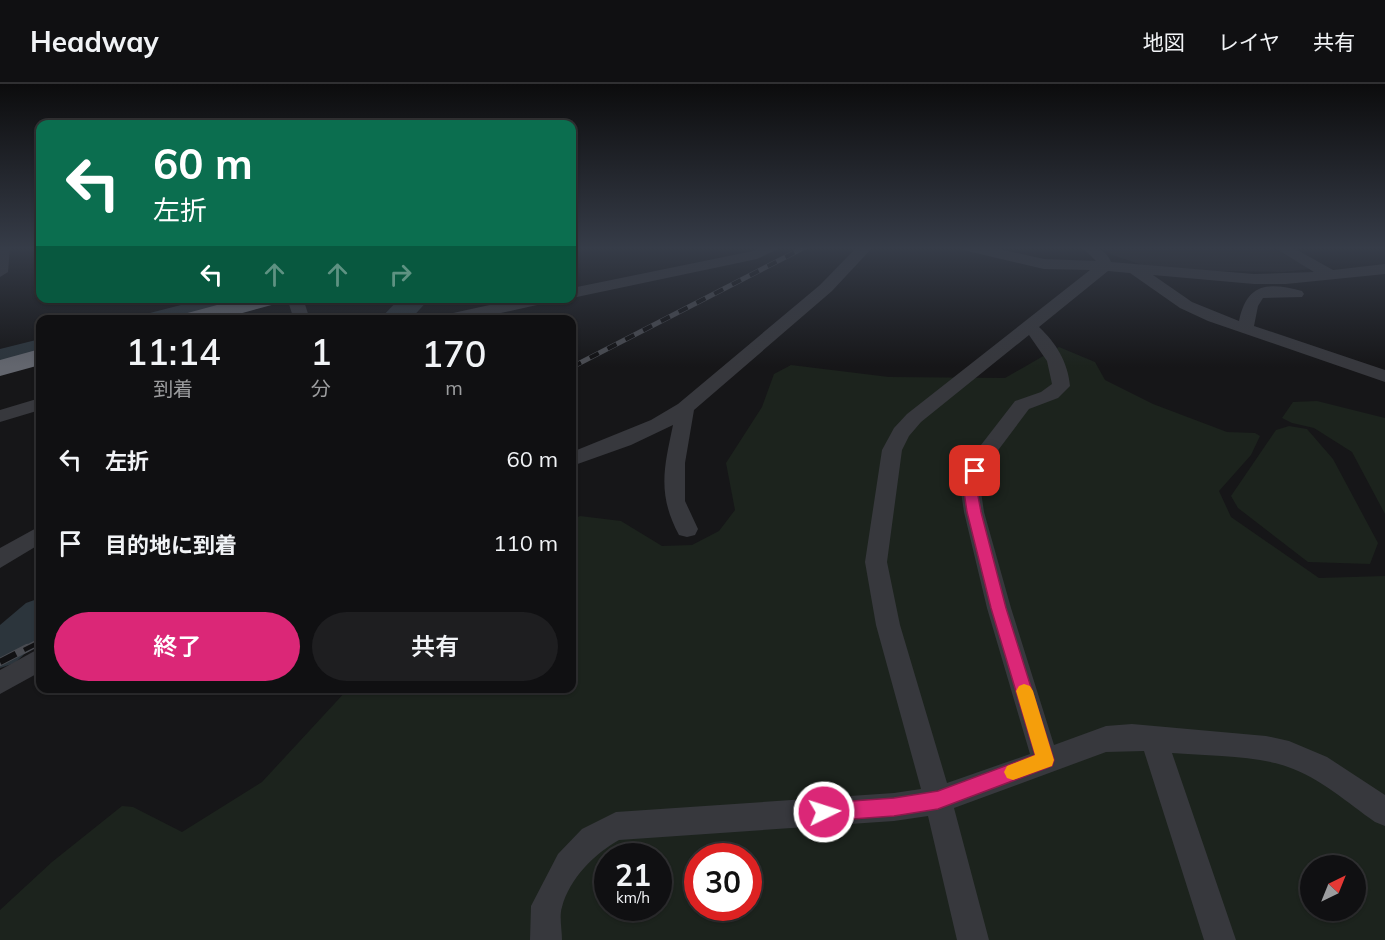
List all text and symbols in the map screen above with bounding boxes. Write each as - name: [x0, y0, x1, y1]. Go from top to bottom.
- text: Headway: [30, 24, 159, 59]
- text: 地図: [1143, 29, 1185, 55]
- text: レイヤ: [1218, 29, 1280, 55]
- text: 共有: [1313, 29, 1355, 55]
- text: 60 m: [153, 137, 253, 190]
- icon: left: [54, 144, 132, 222]
- text: 左折: [153, 193, 207, 227]
- icon: left: [195, 258, 228, 291]
- icon: ahead: [258, 258, 291, 291]
- icon: ahead: [321, 258, 354, 291]
- icon: right: [384, 258, 417, 291]
- text: 11:14: [126, 329, 221, 374]
- text: 1: [310, 329, 332, 374]
- text: 170: [422, 331, 486, 376]
- text: m: [445, 375, 463, 400]
- text: 到着: [153, 376, 193, 401]
- text: 分: [311, 376, 331, 401]
- icon: left: [54, 443, 87, 476]
- text: 60 m: [507, 445, 558, 473]
- pin: [949, 445, 1000, 496]
- text: 左折: [105, 447, 149, 475]
- icon: arrive: [958, 454, 991, 487]
- icon: arrive: [54, 527, 87, 560]
- text: 110 m: [493, 529, 558, 557]
- text: 目的地に到着: [105, 531, 237, 559]
- button: 終了: [54, 612, 300, 681]
- button: 共有: [312, 612, 558, 681]
- position arrow: [792, 780, 856, 844]
- speed limit sign: 30: [684, 843, 762, 921]
- north arrow: [1300, 855, 1366, 921]
- map controls: [1300, 855, 1366, 921]
- text: 21: [615, 856, 651, 894]
- text: km/h: [616, 888, 650, 907]

